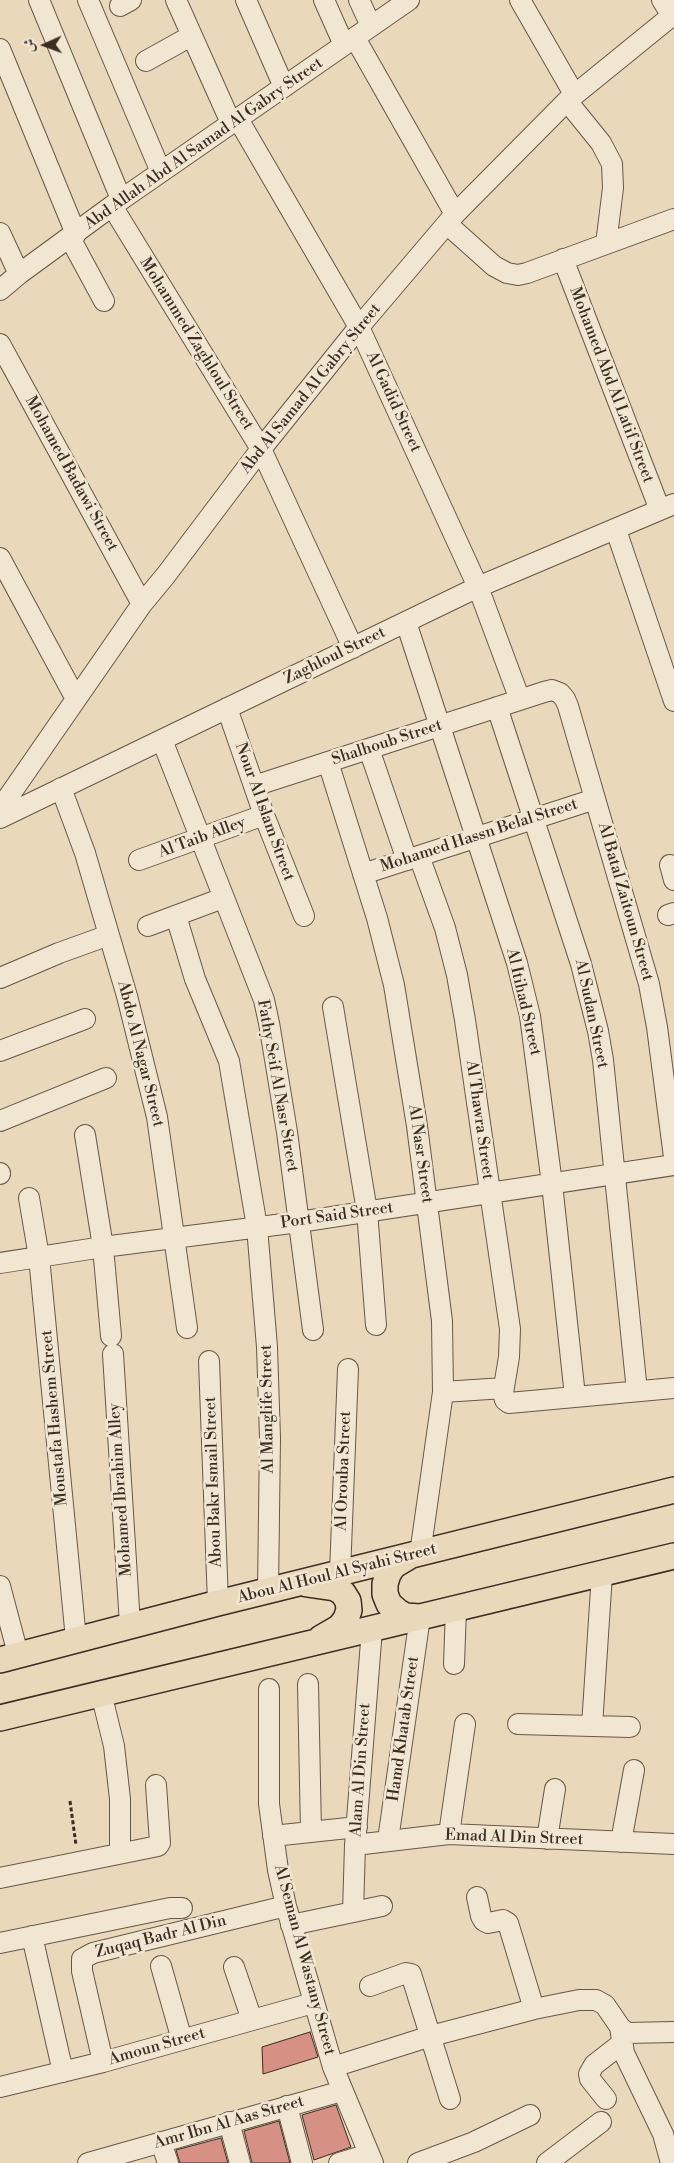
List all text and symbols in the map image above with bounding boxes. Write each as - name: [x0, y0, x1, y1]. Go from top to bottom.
- north arrow: [20, 20, 70, 70]
- text: ش: [21, 38, 39, 53]
- street label: Abd Allah Abd Al Samad Al Gabry Street: [81, 54, 327, 234]
- street label: Mohammed Zaghloul Street: [135, 254, 257, 434]
- street label: Mohamed Abd Al Latif Street: [565, 284, 657, 486]
- street label: Abd Al Samad Al Gabry Street: [237, 300, 385, 478]
- street label: Al Gadid Street: [361, 349, 425, 455]
- street label: Mohamed Badawi Street: [20, 393, 122, 555]
- street label: Zaghloul Street: [281, 623, 389, 689]
- street label: Shalhoub Street: [329, 716, 445, 770]
- street label: Nour Al Islam Street: [230, 740, 298, 884]
- street label: Mohamed Hassn Belal Street: [378, 795, 580, 877]
- street label: Al Taib Alley: [156, 813, 248, 863]
- street label: Al Batal Zaitoun Street: [593, 821, 657, 983]
- street label: Al Itihad Street: [501, 946, 545, 1058]
- street label: Al Sudan Street: [570, 958, 612, 1070]
- street label: Abdo Al Nagar Street: [113, 979, 167, 1129]
- street label: Fathy Seif Al Nasr Street: [252, 998, 302, 1174]
- street label: Al Thawra Street: [461, 1059, 497, 1181]
- street label: Al Nasr Street: [404, 1103, 436, 1205]
- street label: Port Said Street: [279, 1199, 395, 1233]
- street label: Moustafa Hashem Street: [38, 1329, 72, 1507]
- street label: Al Manglife Street: [257, 1344, 279, 1474]
- street label: Abou Bakr Ismail Street: [201, 1396, 227, 1568]
- street label: Mohamed Ibrahim Alley: [105, 1403, 137, 1577]
- street label: Al Orouba Street: [332, 1411, 356, 1531]
- street label: Abou Al Houl Al Syahi Street: [235, 1540, 439, 1608]
- street label: Hamd Khatab Street: [384, 1655, 424, 1803]
- street label: Alam Al Din Street: [347, 1702, 375, 1838]
- street label: Emad Al Din Street: [444, 1826, 584, 1850]
- street label: Al Seman Al Wastany Street: [269, 1862, 339, 2058]
- street label: Zuqaq Badr Al Din: [94, 1911, 228, 1963]
- street label: Amoun Street: [107, 2024, 207, 2070]
- street label: Amr Ibn Al Aas Street: [152, 2092, 306, 2154]

